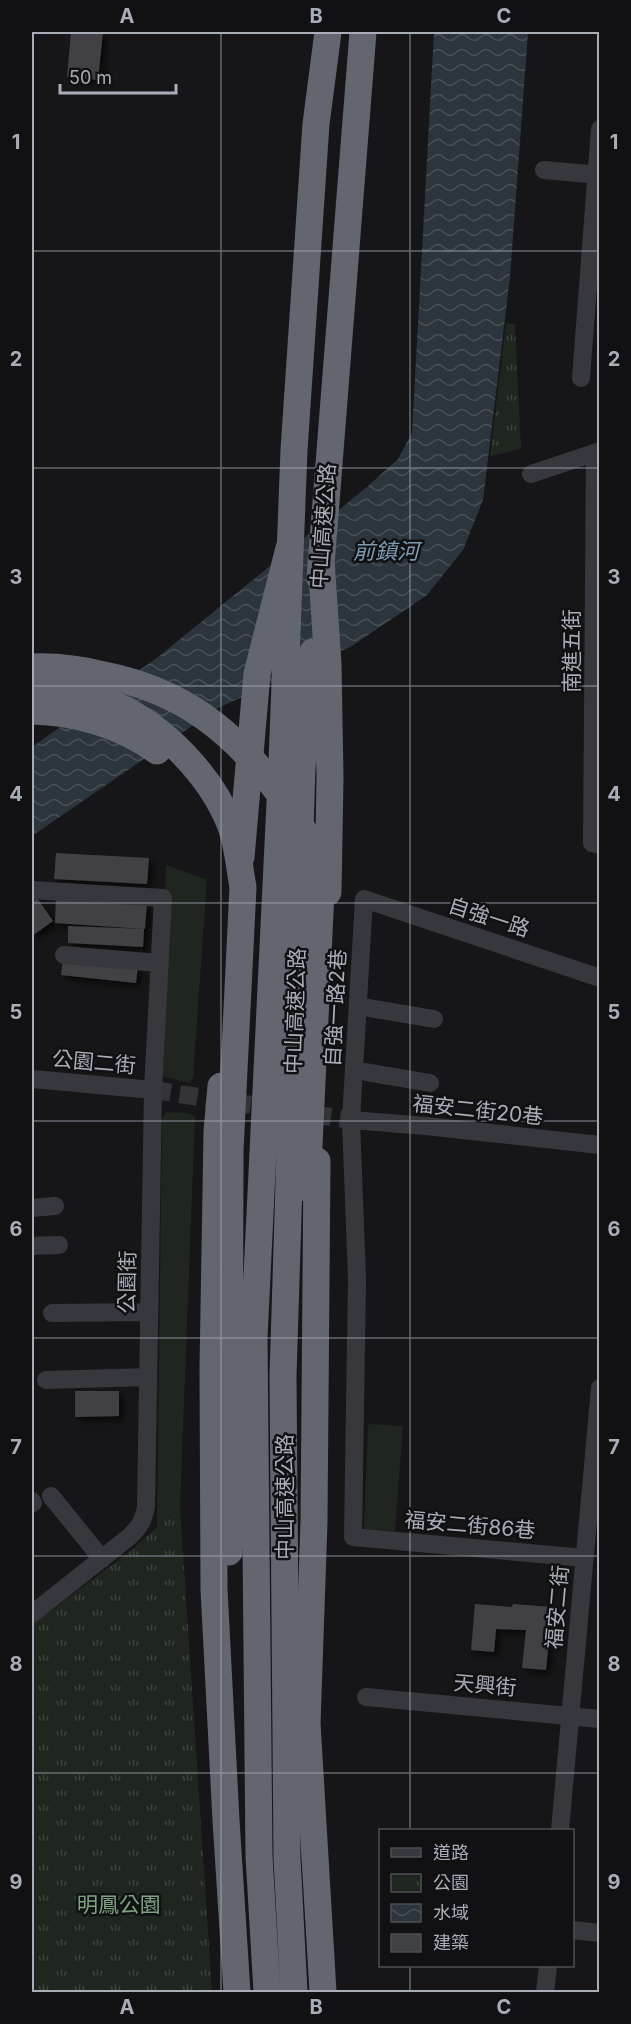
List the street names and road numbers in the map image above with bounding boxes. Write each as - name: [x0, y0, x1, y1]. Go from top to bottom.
- street label: 中山高速公路: [306, 462, 340, 590]
- street label: 南進五街: [559, 609, 584, 693]
- street label: 自強一路: [445, 892, 533, 942]
- street label: 中山高速公路: [280, 948, 310, 1074]
- street label: 自強一路2巷: [319, 949, 351, 1067]
- street label: 公園二街: [51, 1046, 137, 1078]
- street label: 福安二街20巷: [412, 1091, 544, 1129]
- street label: 公園街: [114, 1250, 140, 1314]
- street label: 中山高速公路: [272, 1434, 297, 1560]
- street label: 福安二街86巷: [404, 1507, 536, 1543]
- street label: 福安二街: [541, 1564, 573, 1650]
- street label: 天興街: [453, 1670, 517, 1700]

